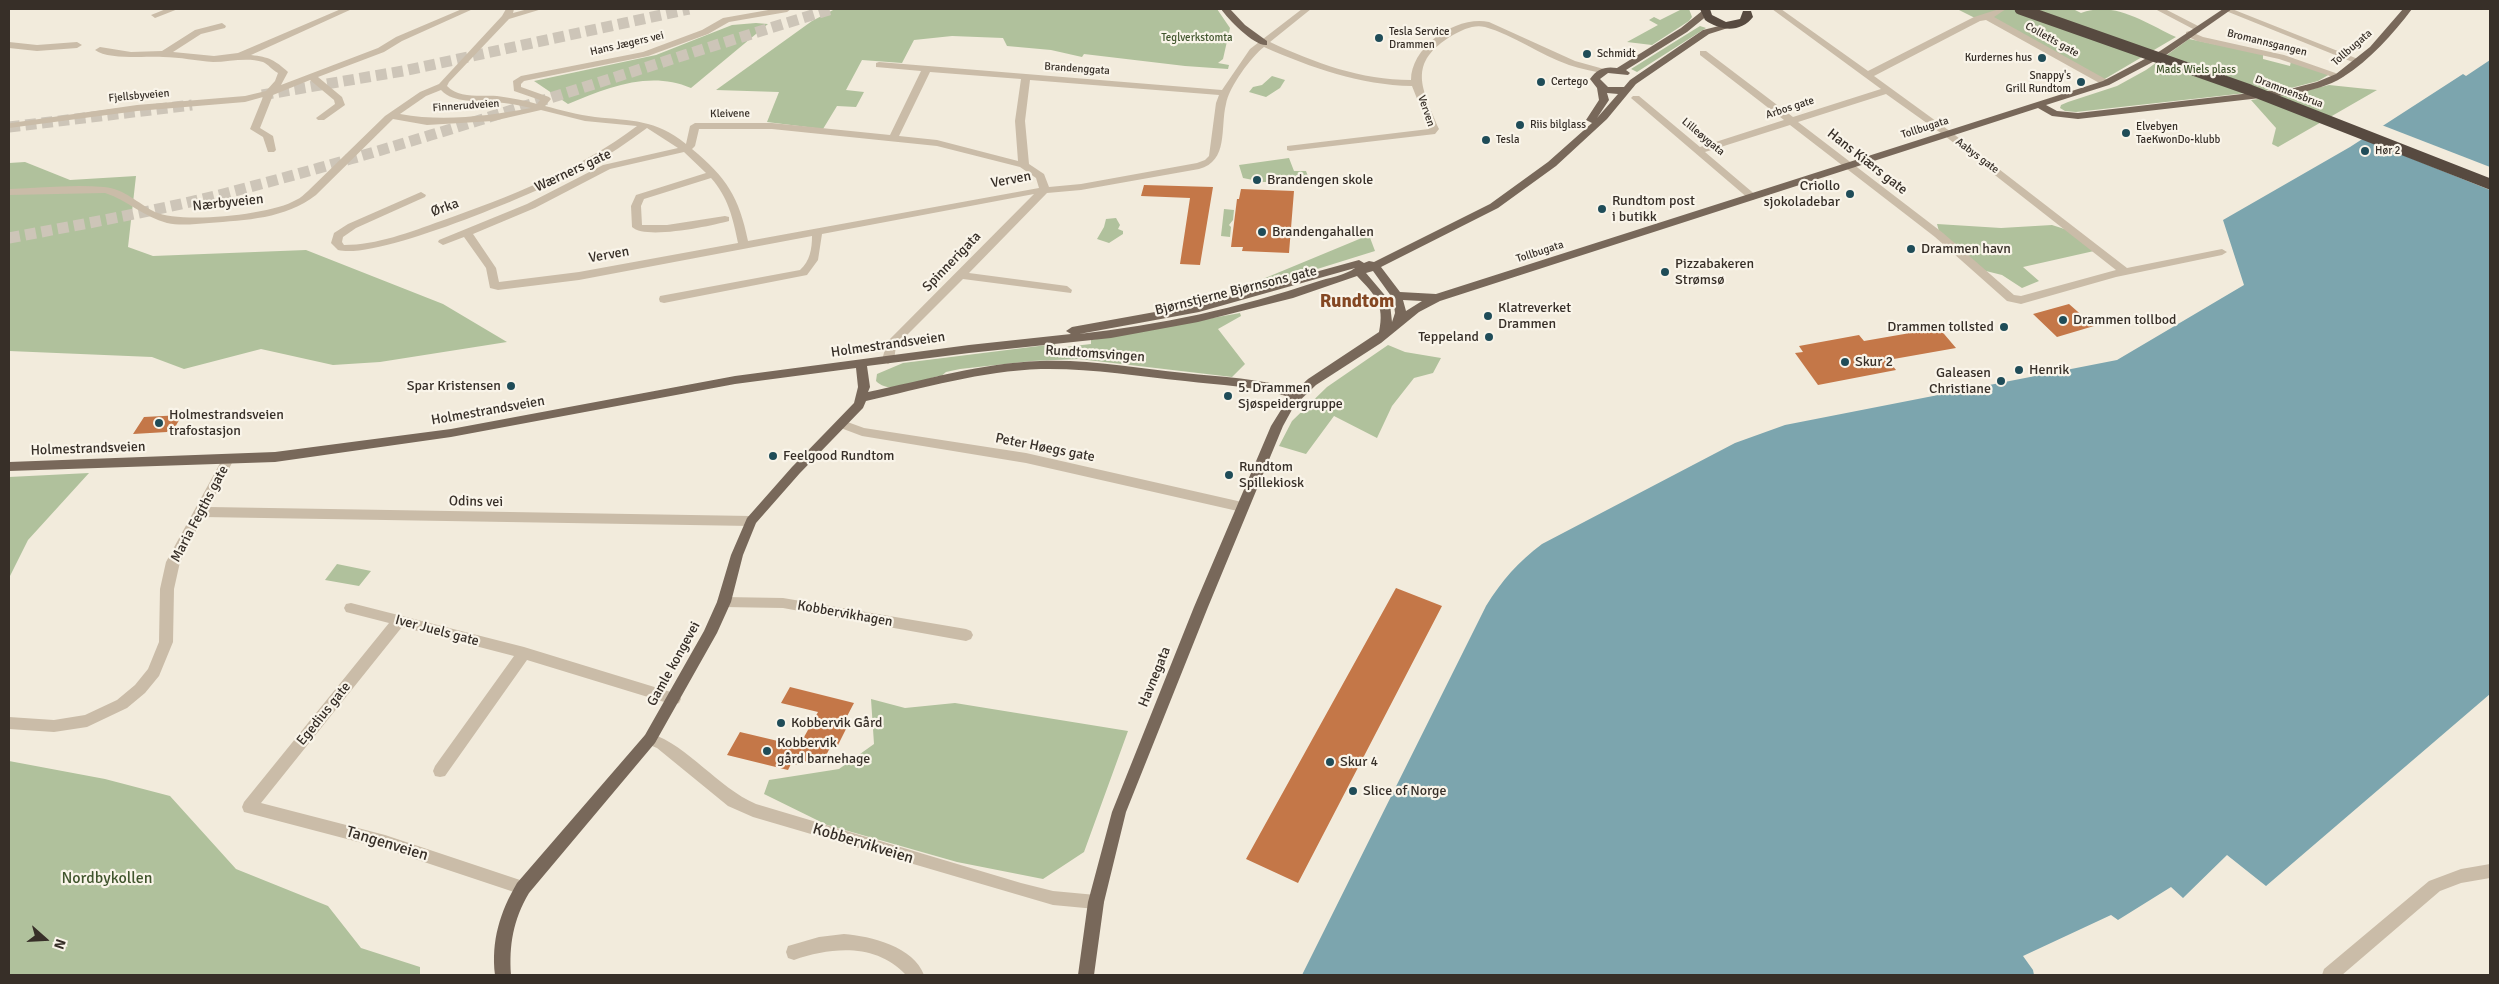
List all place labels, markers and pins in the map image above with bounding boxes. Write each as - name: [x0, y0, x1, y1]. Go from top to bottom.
- place label: Tesla Service Drammen: [1389, 25, 1450, 51]
- marker: Tesla Service Drammen: [1373, 32, 1385, 44]
- place label: Schmidt: [1597, 47, 1636, 61]
- marker: Schmidt: [1581, 48, 1593, 60]
- place label: Kurdernes hus: [1965, 51, 2032, 65]
- marker: Kurdernes hus: [2036, 52, 2048, 64]
- place label: Snappy's Grill Rundtom: [2005, 69, 2071, 95]
- place label: Certego: [1551, 75, 1588, 89]
- marker: Certego: [1535, 76, 1547, 88]
- marker: Snappy's Grill Rundtom: [2075, 76, 2087, 88]
- place label: Riis bilglass: [1530, 118, 1586, 132]
- marker: Riis bilglass: [1514, 119, 1526, 131]
- place label: Elvebyen TaeKwonDo-klubb: [2136, 120, 2220, 146]
- marker: Elvebyen TaeKwonDo-klubb: [2120, 127, 2132, 139]
- place label: Tesla: [1496, 133, 1520, 147]
- marker: Tesla: [1480, 134, 1492, 146]
- place label: Hør 2: [2375, 144, 2401, 158]
- marker: Hør 2: [2359, 145, 2371, 157]
- place label: Brandengen skole: [1267, 172, 1373, 188]
- marker: Brandengen skole: [1251, 174, 1263, 186]
- place label: Criollo sjokoladebar: [1763, 178, 1840, 210]
- marker: Criollo sjokoladebar: [1844, 188, 1856, 200]
- place label: Rundtom post i butikk: [1612, 193, 1695, 226]
- marker: Rundtom post i butikk: [1596, 203, 1608, 215]
- place label: Brandengahallen: [1272, 224, 1374, 240]
- marker: Brandengahallen: [1256, 226, 1268, 238]
- place label: Drammen havn: [1921, 241, 2011, 257]
- marker: Drammen havn: [1905, 243, 1917, 255]
- place label: Pizzabakeren Strømsø: [1675, 256, 1754, 288]
- marker: Pizzabakeren Strømsø: [1659, 266, 1671, 278]
- place label: Klatreverket Drammen: [1498, 300, 1571, 332]
- marker: Klatreverket Drammen: [1482, 310, 1494, 322]
- place label: Drammen tollbod: [2073, 312, 2176, 328]
- marker: Drammen tollbod: [2057, 314, 2069, 326]
- place label: Drammen tollsted: [1887, 319, 1994, 335]
- marker: Drammen tollsted: [1998, 321, 2010, 333]
- place label: Teppeland: [1418, 329, 1479, 345]
- marker: Teppeland: [1483, 331, 1495, 343]
- place label: Skur 2: [1855, 354, 1893, 370]
- marker: Skur 2: [1839, 356, 1851, 368]
- place label: Henrik: [2029, 362, 2069, 378]
- marker: Henrik: [2013, 364, 2025, 376]
- place label: Galeasen Christiane: [1929, 365, 1991, 398]
- marker: Galeasen Christiane: [1995, 375, 2007, 387]
- place label: Spar Kristensen: [407, 378, 501, 394]
- marker: Spar Kristensen: [505, 380, 517, 392]
- place label: 5. Drammen Sjøspeidergruppe: [1238, 380, 1343, 412]
- marker: 5. Drammen Sjøspeidergruppe: [1222, 390, 1234, 402]
- place label: Holmestrandsveien trafostasjon: [169, 407, 284, 440]
- marker: Holmestrandsveien trafostasjon: [153, 417, 165, 429]
- place label: Feelgood Rundtom: [783, 448, 894, 464]
- marker: Feelgood Rundtom: [767, 450, 779, 462]
- place label: Rundtom Spillekiosk: [1239, 459, 1304, 492]
- marker: Rundtom Spillekiosk: [1223, 469, 1235, 481]
- place label: Kobbervik Gård: [791, 715, 882, 731]
- marker: Kobbervik Gård: [775, 717, 787, 729]
- place label: Kobbervik gård barnehage: [777, 735, 870, 768]
- marker: Kobbervik gård barnehage: [761, 745, 773, 757]
- place label: Skur 4: [1340, 754, 1378, 770]
- marker: Skur 4: [1324, 756, 1336, 768]
- place label: Slice of Norge: [1363, 783, 1446, 799]
- marker: Slice of Norge: [1347, 785, 1359, 797]

